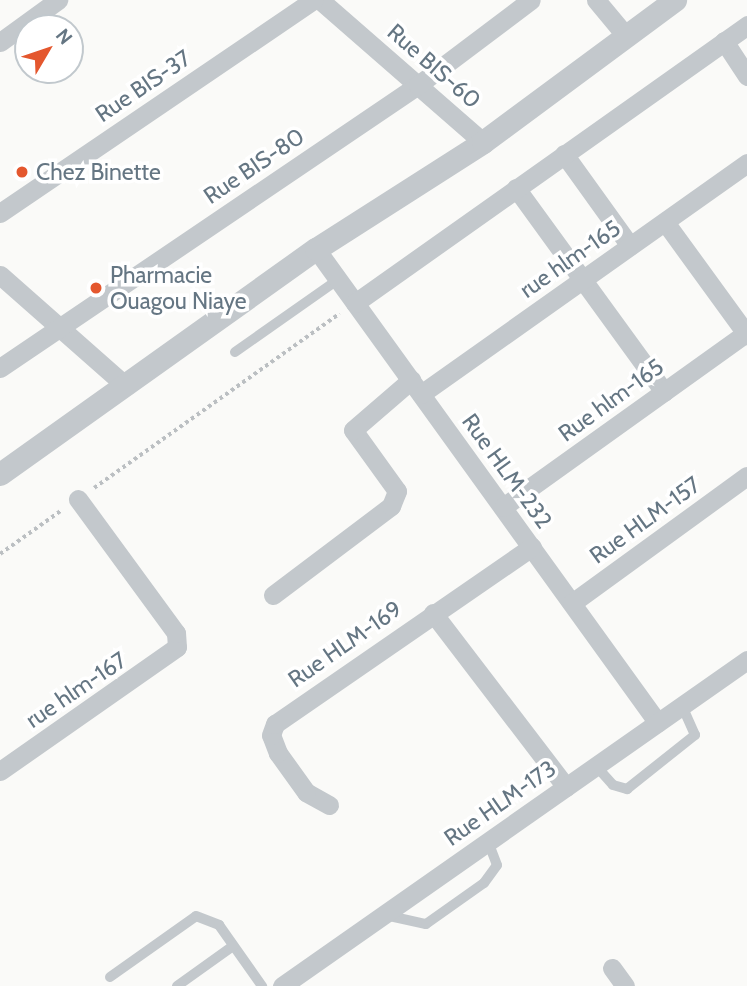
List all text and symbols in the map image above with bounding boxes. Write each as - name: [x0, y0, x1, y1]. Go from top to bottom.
- north arrow: [14, 14, 84, 84]
- street label: Rue BIS-60: [382, 18, 486, 114]
- text: N: [51, 24, 77, 49]
- street label: Rue BIS-37: [90, 44, 196, 128]
- street label: Rue BIS-80: [198, 122, 310, 210]
- place label: Chez Binette: [36, 158, 161, 186]
- marker: Chez Binette: [14, 164, 30, 180]
- street label: rue hlm-165: [514, 214, 626, 304]
- place label: Pharmacie Ouagou Niaye: [110, 261, 247, 315]
- marker: Pharmacie Ouagou Niaye: [88, 280, 104, 296]
- street label: Rue hlm-165: [553, 353, 669, 447]
- street label: Rue HLM-232: [456, 408, 558, 534]
- street label: Rue HLM-157: [584, 471, 706, 569]
- street label: Rue HLM-169: [283, 595, 407, 693]
- street label: rue hlm-167: [20, 646, 132, 734]
- street label: Rue HLM-173: [439, 754, 561, 852]

